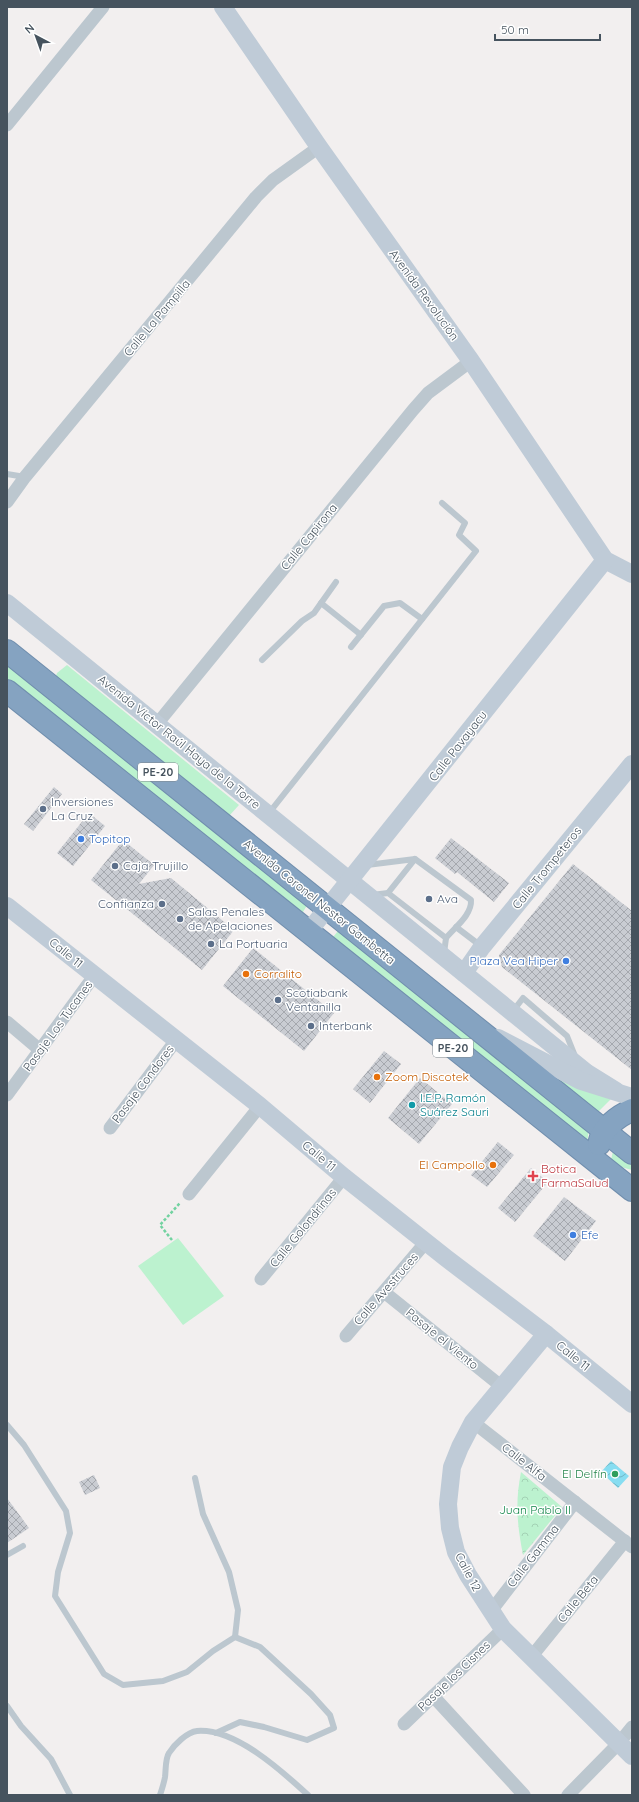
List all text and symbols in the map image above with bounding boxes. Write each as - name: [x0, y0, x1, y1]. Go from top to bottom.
- north arrow: [16, 16, 56, 56]
- scale bar: [495, 16, 600, 42]
- text: N: [22, 21, 37, 36]
- text: 50 m: [501, 22, 529, 37]
- street label: Avenida Revolución: [386, 246, 462, 343]
- street label: Calle La Pampilla: [120, 276, 193, 359]
- street label: Calle Capirona: [277, 500, 340, 573]
- street label: Avenida Víctor Raúl Haya de la Torre: [95, 671, 264, 812]
- street label: Calle Pavayacu: [425, 707, 490, 784]
- road number: PE-20: [138, 763, 178, 781]
- place label: Inversiones La Cruz: [51, 794, 114, 823]
- marker: Inversiones La Cruz: [38, 804, 48, 814]
- street label: Calle Trompeteros: [509, 823, 585, 912]
- place label: Topitop: [89, 831, 130, 846]
- marker: Topitop: [76, 834, 86, 844]
- street label: Avenida Coronel Nestor Gambetta: [240, 836, 398, 967]
- place label: Caja Trujillo: [123, 858, 188, 873]
- marker: Caja Trujillo: [110, 861, 120, 871]
- place label: Ava: [437, 891, 458, 906]
- marker: Ava: [424, 894, 434, 904]
- place label: Confianza: [98, 896, 154, 911]
- marker: Confianza: [157, 899, 167, 909]
- place label: Salas Penales de Apelaciones: [188, 904, 273, 933]
- marker: Salas Penales de Apelaciones: [175, 914, 185, 924]
- street label: Calle 11: [46, 934, 86, 971]
- place label: La Portuaria: [219, 936, 287, 951]
- marker: La Portuaria: [206, 939, 216, 949]
- place label: Plaza Vea Hiper: [470, 953, 558, 968]
- marker: Plaza Vea Hiper: [561, 956, 571, 966]
- place label: Corralito: [254, 966, 302, 981]
- marker: Corralito: [241, 969, 251, 979]
- street label: Pasaje Los Tucanes: [20, 977, 96, 1074]
- place label: Scotiabank Ventanilla: [286, 985, 348, 1014]
- marker: Scotiabank Ventanilla: [273, 995, 283, 1005]
- place label: Interbank: [319, 1018, 372, 1033]
- marker: Interbank: [306, 1021, 316, 1031]
- road number: PE-20: [433, 1039, 473, 1057]
- street label: Pasaje Condores: [108, 1041, 177, 1126]
- place label: Zoom Discotek: [385, 1069, 469, 1084]
- marker: Zoom Discotek: [372, 1072, 382, 1082]
- place label: I.E.P. Ramón Suárez Sauri: [420, 1090, 489, 1119]
- marker: I.E.P. Ramón Suárez Sauri: [407, 1100, 417, 1110]
- street label: Calle 11: [299, 1137, 339, 1174]
- place label: El Campollo: [419, 1157, 485, 1172]
- marker: El Campollo: [488, 1160, 498, 1170]
- place label: Botica FarmaSalud: [541, 1161, 608, 1190]
- marker: Botica FarmaSalud: [528, 1171, 538, 1181]
- street label: Calle Golondrinas: [266, 1185, 339, 1270]
- place label: Efe: [581, 1227, 599, 1242]
- marker: Efe: [568, 1230, 578, 1240]
- street label: Calle Avestruces: [350, 1249, 421, 1328]
- street label: Pasaje el Viento: [403, 1305, 482, 1372]
- street label: Calle 11: [553, 1337, 593, 1374]
- street label: Calle Alfa: [499, 1439, 550, 1484]
- place label: El Delfín: [562, 1466, 607, 1481]
- marker: El Delfín: [610, 1469, 620, 1479]
- park label: Juan Pablo II: [499, 1502, 571, 1517]
- street label: Calle Gamma: [503, 1521, 562, 1590]
- street label: Calle 12: [452, 1550, 485, 1594]
- street label: Calle Beta: [554, 1572, 601, 1625]
- street label: Pasaje los Cisnes: [414, 1637, 493, 1714]

